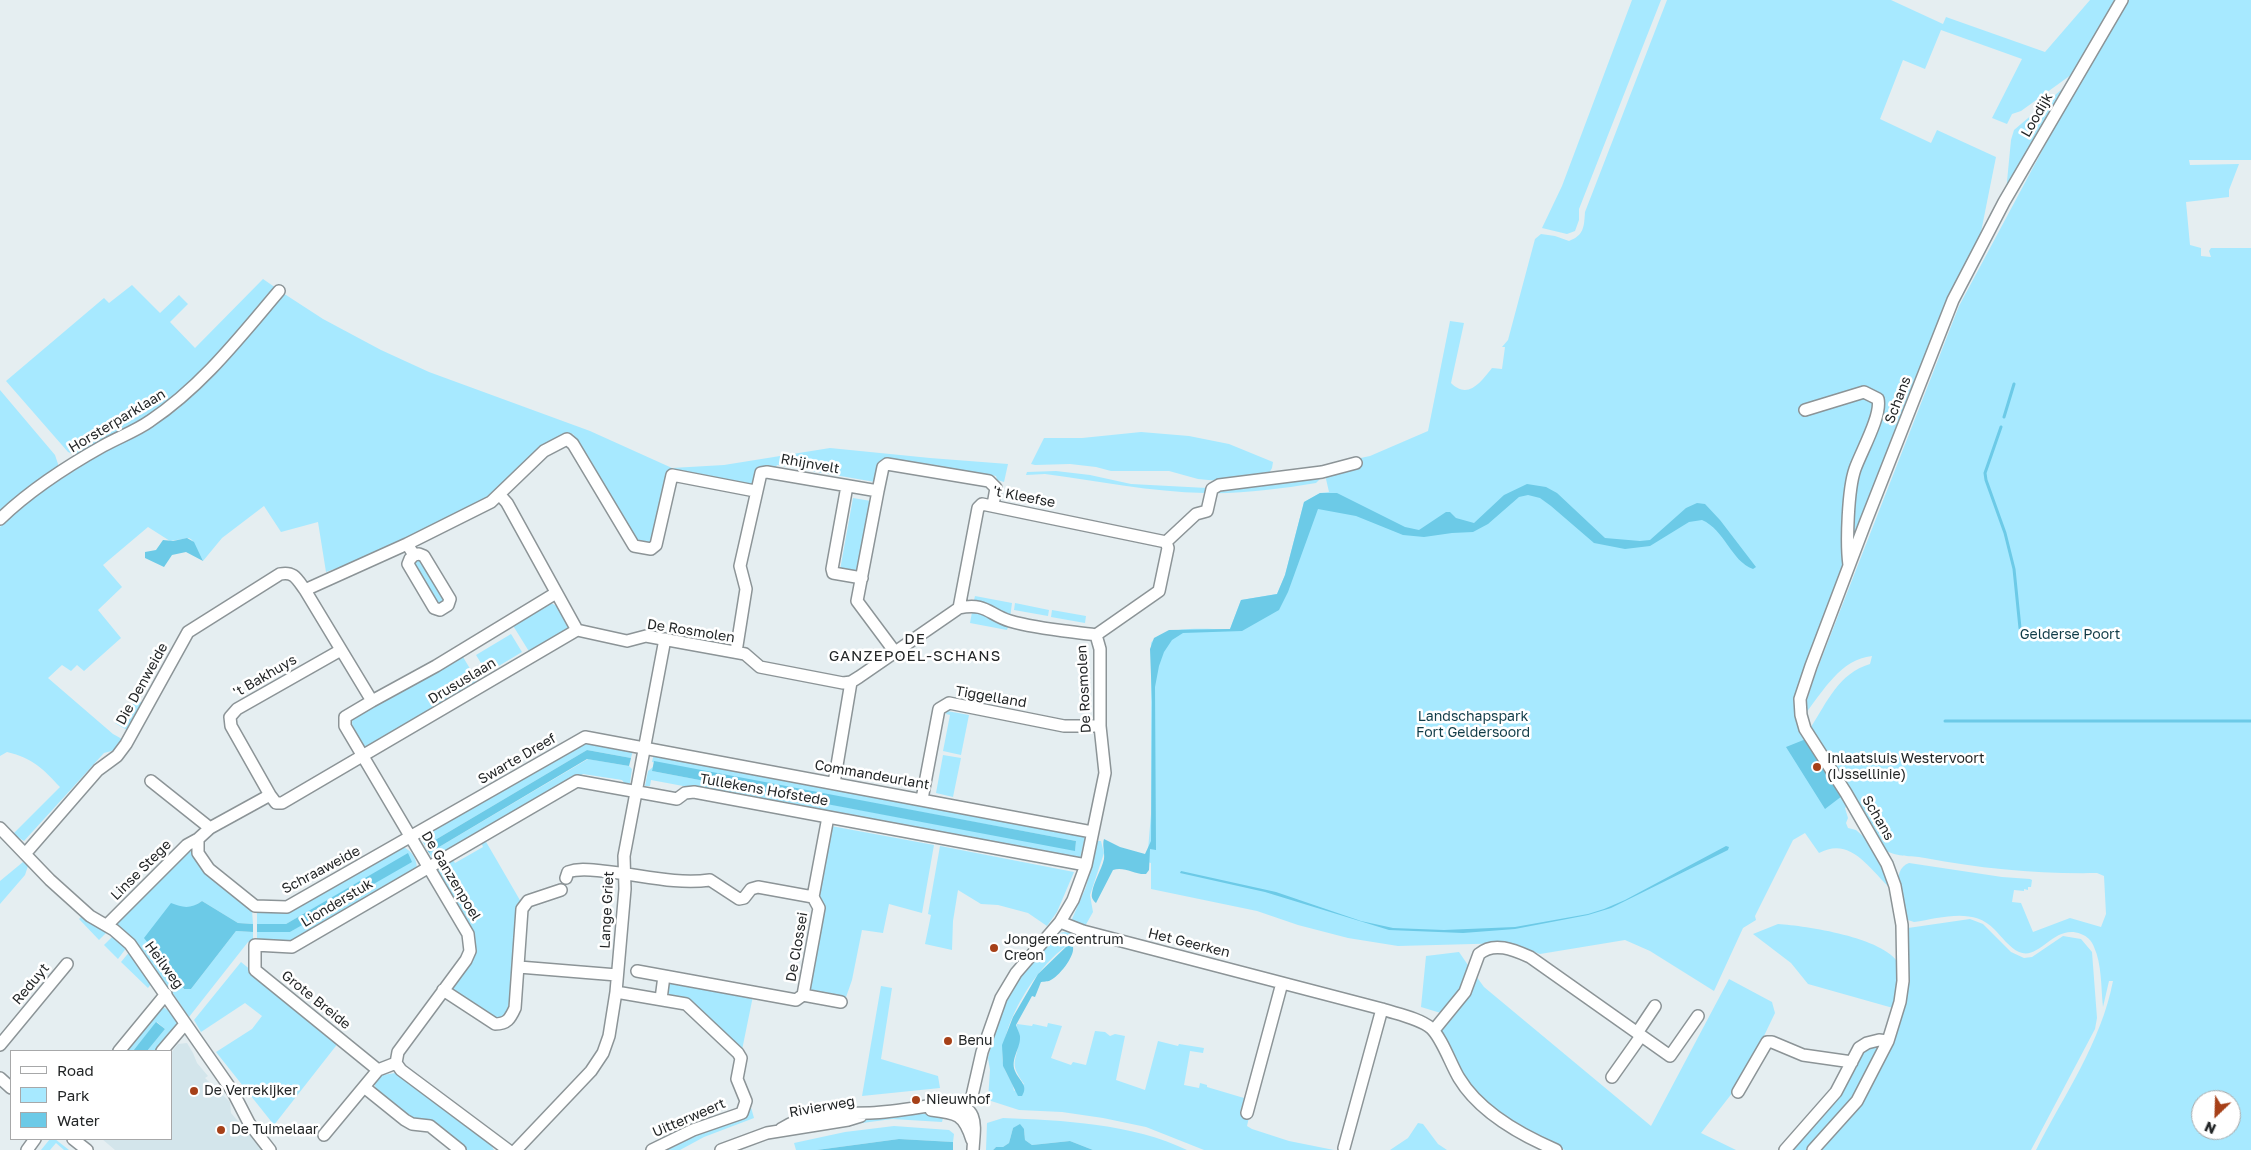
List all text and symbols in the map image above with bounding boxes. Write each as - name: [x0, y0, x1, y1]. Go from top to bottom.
- street label: Loodijk: [2018, 90, 2056, 140]
- street label: Schans: [1881, 374, 1915, 426]
- street label: Horsterparklaan: [66, 385, 168, 457]
- street label: Rhijnvelt: [779, 451, 841, 477]
- street label: 't Kleefse: [991, 483, 1057, 511]
- street label: De Rosmolen: [646, 616, 736, 646]
- park label: Gelderse Poort: [2020, 627, 2120, 643]
- district label: DE GANZEPOEL-SCHANS: [827, 630, 1003, 665]
- street label: Die Denweide: [113, 640, 171, 728]
- street label: De Rosmolen: [1073, 644, 1095, 734]
- street label: 't Bakhuys: [230, 651, 300, 701]
- street label: Drususlaan: [425, 654, 499, 708]
- street label: Tiggelland: [954, 682, 1028, 712]
- park label: Landschapspark Fort Geldersoord: [1416, 709, 1530, 742]
- street label: Swarte Dreef: [475, 730, 559, 788]
- place label: Inlaatsluis Westervoort (IJssellinie): [1827, 751, 1985, 784]
- street label: Commandeurlant: [813, 757, 931, 793]
- marker: Inlaatsluis Westervoort (IJssellinie): [1811, 761, 1823, 773]
- street label: Tullekens Hofstede: [699, 770, 829, 810]
- street label: Schans: [1858, 793, 1898, 843]
- street label: De Ganzenpoel: [418, 828, 484, 924]
- street label: Linse Stege: [107, 836, 175, 904]
- street label: Schraaweide: [279, 842, 363, 898]
- street label: Lange Griet: [597, 871, 617, 949]
- street label: Lionderstuk: [298, 875, 376, 931]
- street label: De Clossei: [783, 911, 811, 983]
- street label: Het Geerken: [1146, 925, 1232, 961]
- place label: Jongerencentrum Creon: [1004, 932, 1124, 964]
- street label: Heilweg: [141, 938, 187, 992]
- marker: Jongerencentrum Creon: [988, 942, 1000, 954]
- street label: Reduyt: [9, 960, 53, 1008]
- street label: Grote Breide: [278, 967, 354, 1033]
- place label: Benu: [958, 1033, 993, 1049]
- marker: Benu: [942, 1035, 954, 1047]
- legend: [10, 1050, 172, 1140]
- text: Road: [57, 1061, 94, 1079]
- place label: De Verrekijker: [204, 1083, 298, 1099]
- marker: De Verrekijker: [188, 1085, 200, 1097]
- text: Park: [57, 1086, 89, 1104]
- north arrow: [2191, 1090, 2241, 1140]
- place label: Nieuwhof: [926, 1092, 990, 1108]
- street label: Rivierweg: [788, 1093, 856, 1121]
- marker: Nieuwhof: [910, 1094, 922, 1106]
- street label: Uitterweert: [650, 1095, 728, 1141]
- text: Water: [57, 1111, 100, 1129]
- text: N: [2202, 1118, 2218, 1138]
- place label: De Tuimelaar: [231, 1122, 318, 1138]
- marker: De Tuimelaar: [215, 1124, 227, 1136]

